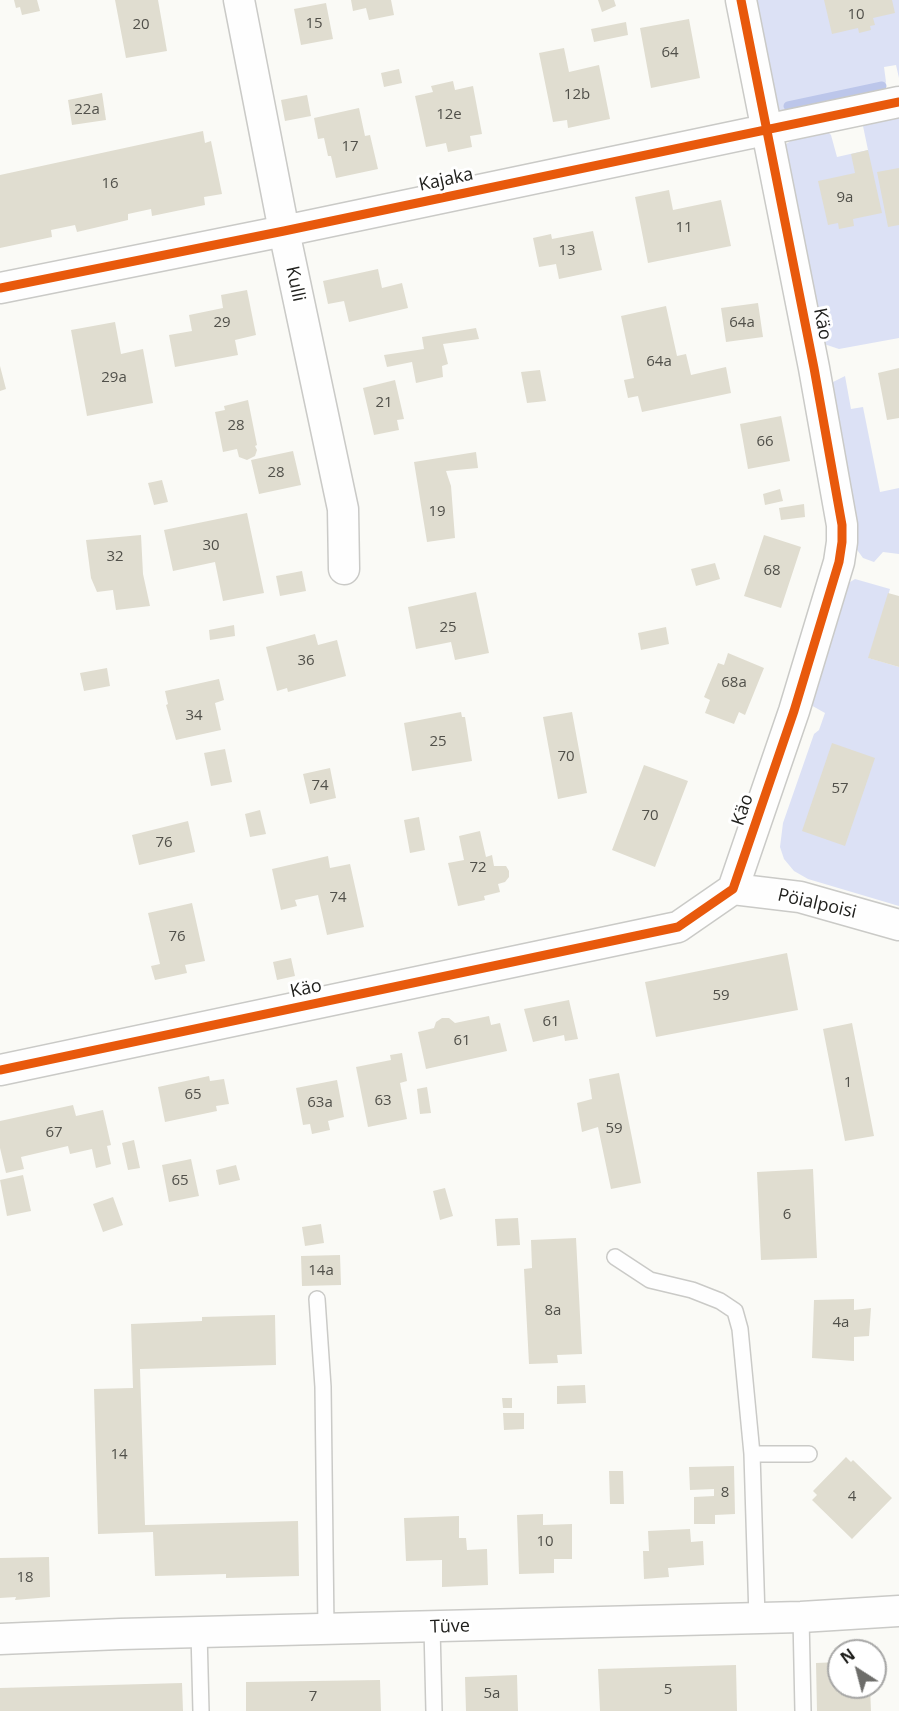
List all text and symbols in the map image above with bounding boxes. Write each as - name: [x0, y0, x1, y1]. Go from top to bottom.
- house number: 10: [847, 6, 865, 24]
- house number: 15: [305, 15, 323, 33]
- house number: 20: [132, 16, 150, 34]
- house number: 64: [661, 44, 679, 62]
- house number: 12b: [564, 86, 590, 104]
- house number: 22a: [74, 101, 100, 119]
- house number: 12e: [436, 106, 462, 124]
- house number: 17: [341, 138, 359, 156]
- street label: Kajaka: [417, 164, 475, 196]
- house number: 16: [101, 175, 119, 193]
- house number: 9a: [837, 189, 853, 207]
- house number: 11: [675, 219, 693, 237]
- house number: 13: [558, 242, 576, 260]
- street label: Kulli: [281, 264, 309, 304]
- street label: Käo: [808, 306, 836, 342]
- house number: 29: [213, 314, 231, 332]
- house number: 64a: [729, 314, 755, 332]
- house number: 64a: [646, 353, 672, 371]
- house number: 29a: [101, 369, 127, 387]
- house number: 21: [375, 394, 393, 412]
- house number: 28: [227, 417, 245, 435]
- house number: 66: [756, 433, 774, 451]
- house number: 28: [267, 464, 285, 482]
- house number: 19: [428, 503, 446, 521]
- house number: 30: [202, 537, 220, 555]
- house number: 32: [106, 548, 124, 566]
- house number: 68: [763, 562, 781, 580]
- house number: 25: [439, 619, 457, 637]
- house number: 36: [297, 652, 315, 670]
- house number: 68a: [721, 674, 747, 692]
- house number: 34: [185, 707, 203, 725]
- house number: 25: [429, 733, 447, 751]
- house number: 70: [557, 748, 575, 766]
- house number: 74: [311, 777, 329, 795]
- house number: 57: [831, 780, 849, 798]
- street label: Käo: [728, 791, 758, 829]
- house number: 70: [641, 807, 659, 825]
- house number: 76: [155, 834, 173, 852]
- house number: 72: [469, 859, 487, 877]
- street label: Pöialpoisi: [775, 884, 859, 924]
- house number: 74: [329, 889, 347, 907]
- house number: 76: [168, 928, 186, 946]
- street label: Käo: [288, 975, 324, 1003]
- house number: 59: [712, 987, 730, 1005]
- house number: 61: [542, 1013, 560, 1031]
- house number: 61: [453, 1032, 471, 1050]
- house number: 1: [844, 1074, 852, 1092]
- house number: 65: [184, 1086, 202, 1104]
- house number: 63: [374, 1092, 392, 1110]
- house number: 63a: [307, 1094, 333, 1112]
- house number: 59: [605, 1120, 623, 1138]
- house number: 67: [45, 1124, 63, 1142]
- house number: 65: [171, 1172, 189, 1190]
- house number: 6: [783, 1206, 791, 1224]
- house number: 14a: [308, 1262, 334, 1280]
- house number: 8a: [545, 1302, 561, 1320]
- house number: 4a: [833, 1314, 849, 1332]
- house number: 14: [110, 1446, 128, 1464]
- house number: 8: [721, 1484, 729, 1502]
- house number: 4: [848, 1488, 856, 1506]
- house number: 10: [536, 1533, 554, 1551]
- house number: 18: [16, 1569, 34, 1587]
- street label: Tüve: [430, 1616, 470, 1638]
- north arrow: [827, 1639, 887, 1699]
- text: N: [836, 1643, 859, 1669]
- house number: 5: [664, 1681, 672, 1699]
- house number: 5a: [484, 1685, 500, 1703]
- house number: 7: [309, 1688, 317, 1706]

